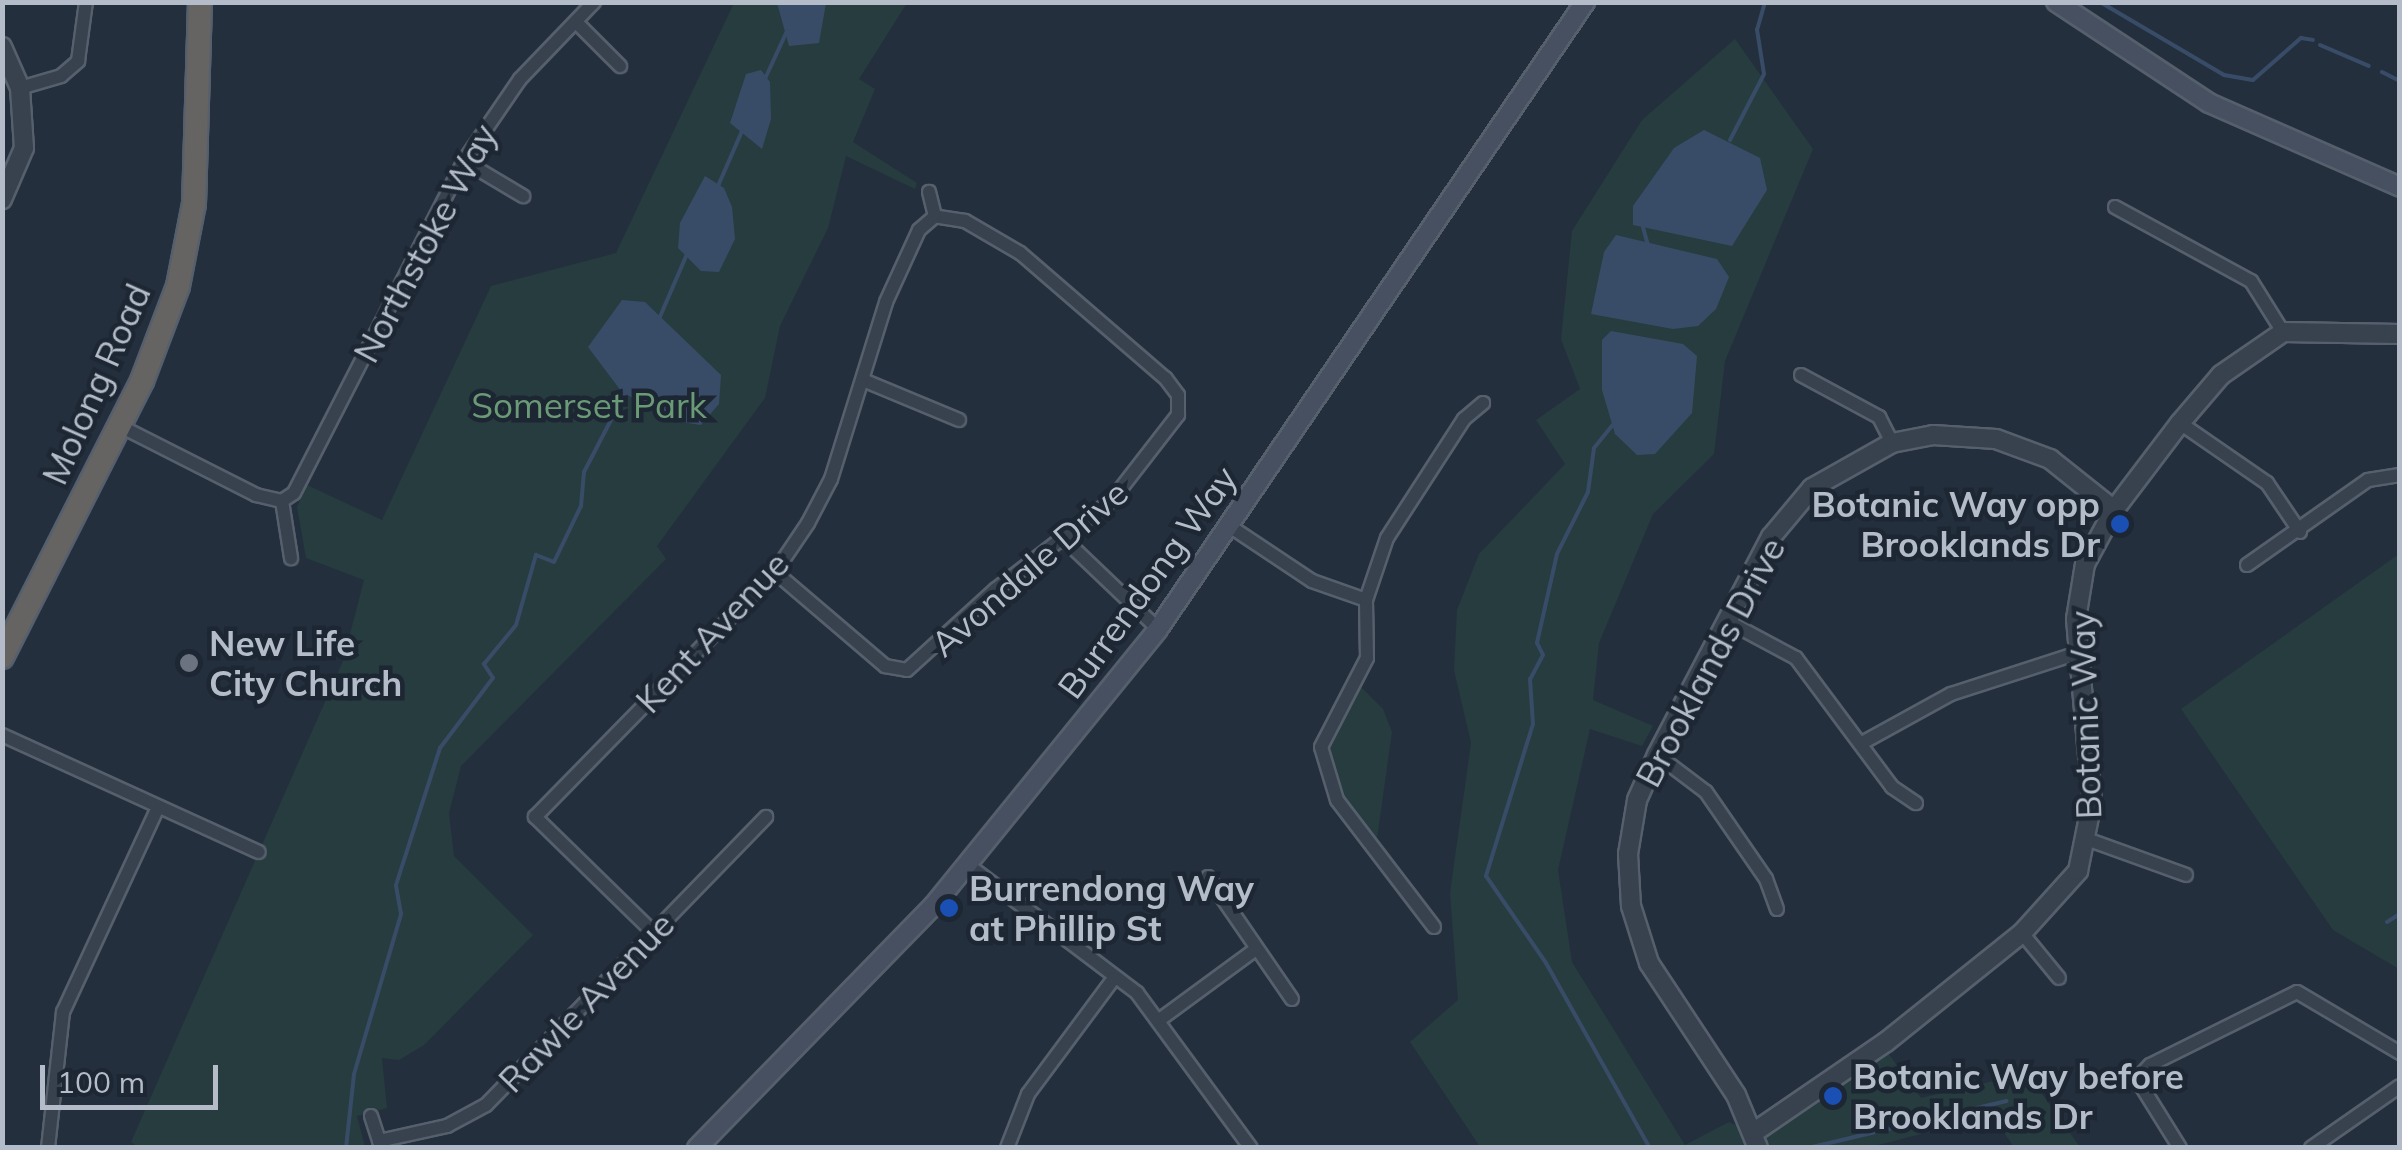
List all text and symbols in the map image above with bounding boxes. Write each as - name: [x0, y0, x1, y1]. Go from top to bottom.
- street label: Northstoke Way: [345, 117, 505, 369]
- street label: Molong Road: [33, 277, 159, 491]
- park label: Somerset Park: [471, 384, 707, 426]
- street label: Burrendong Way: [1049, 458, 1245, 706]
- street label: Avondale Drive: [922, 471, 1136, 665]
- place label: Botanic Way opp Brooklands Dr: [1811, 483, 2100, 565]
- marker: Botanic Way opp Brooklands Dr: [2109, 513, 2131, 535]
- street label: Brooklands Drive: [1627, 530, 1793, 794]
- street label: Kent Avenue: [627, 543, 797, 721]
- street label: Botanic Way: [2060, 610, 2110, 820]
- place label: New Life City Church: [209, 622, 402, 704]
- marker: New Life City Church: [178, 652, 200, 674]
- place label: Burrendong Way at Phillip St: [969, 867, 1254, 949]
- marker: Burrendong Way at Phillip St: [938, 897, 960, 919]
- street label: Rawle Avenue: [490, 903, 682, 1101]
- scale bar: [45, 1045, 222, 1107]
- place label: Botanic Way before Brooklands Dr: [1853, 1055, 2184, 1137]
- text: 100 m: [57, 1063, 145, 1101]
- marker: Botanic Way before Brooklands Dr: [1822, 1085, 1844, 1107]

